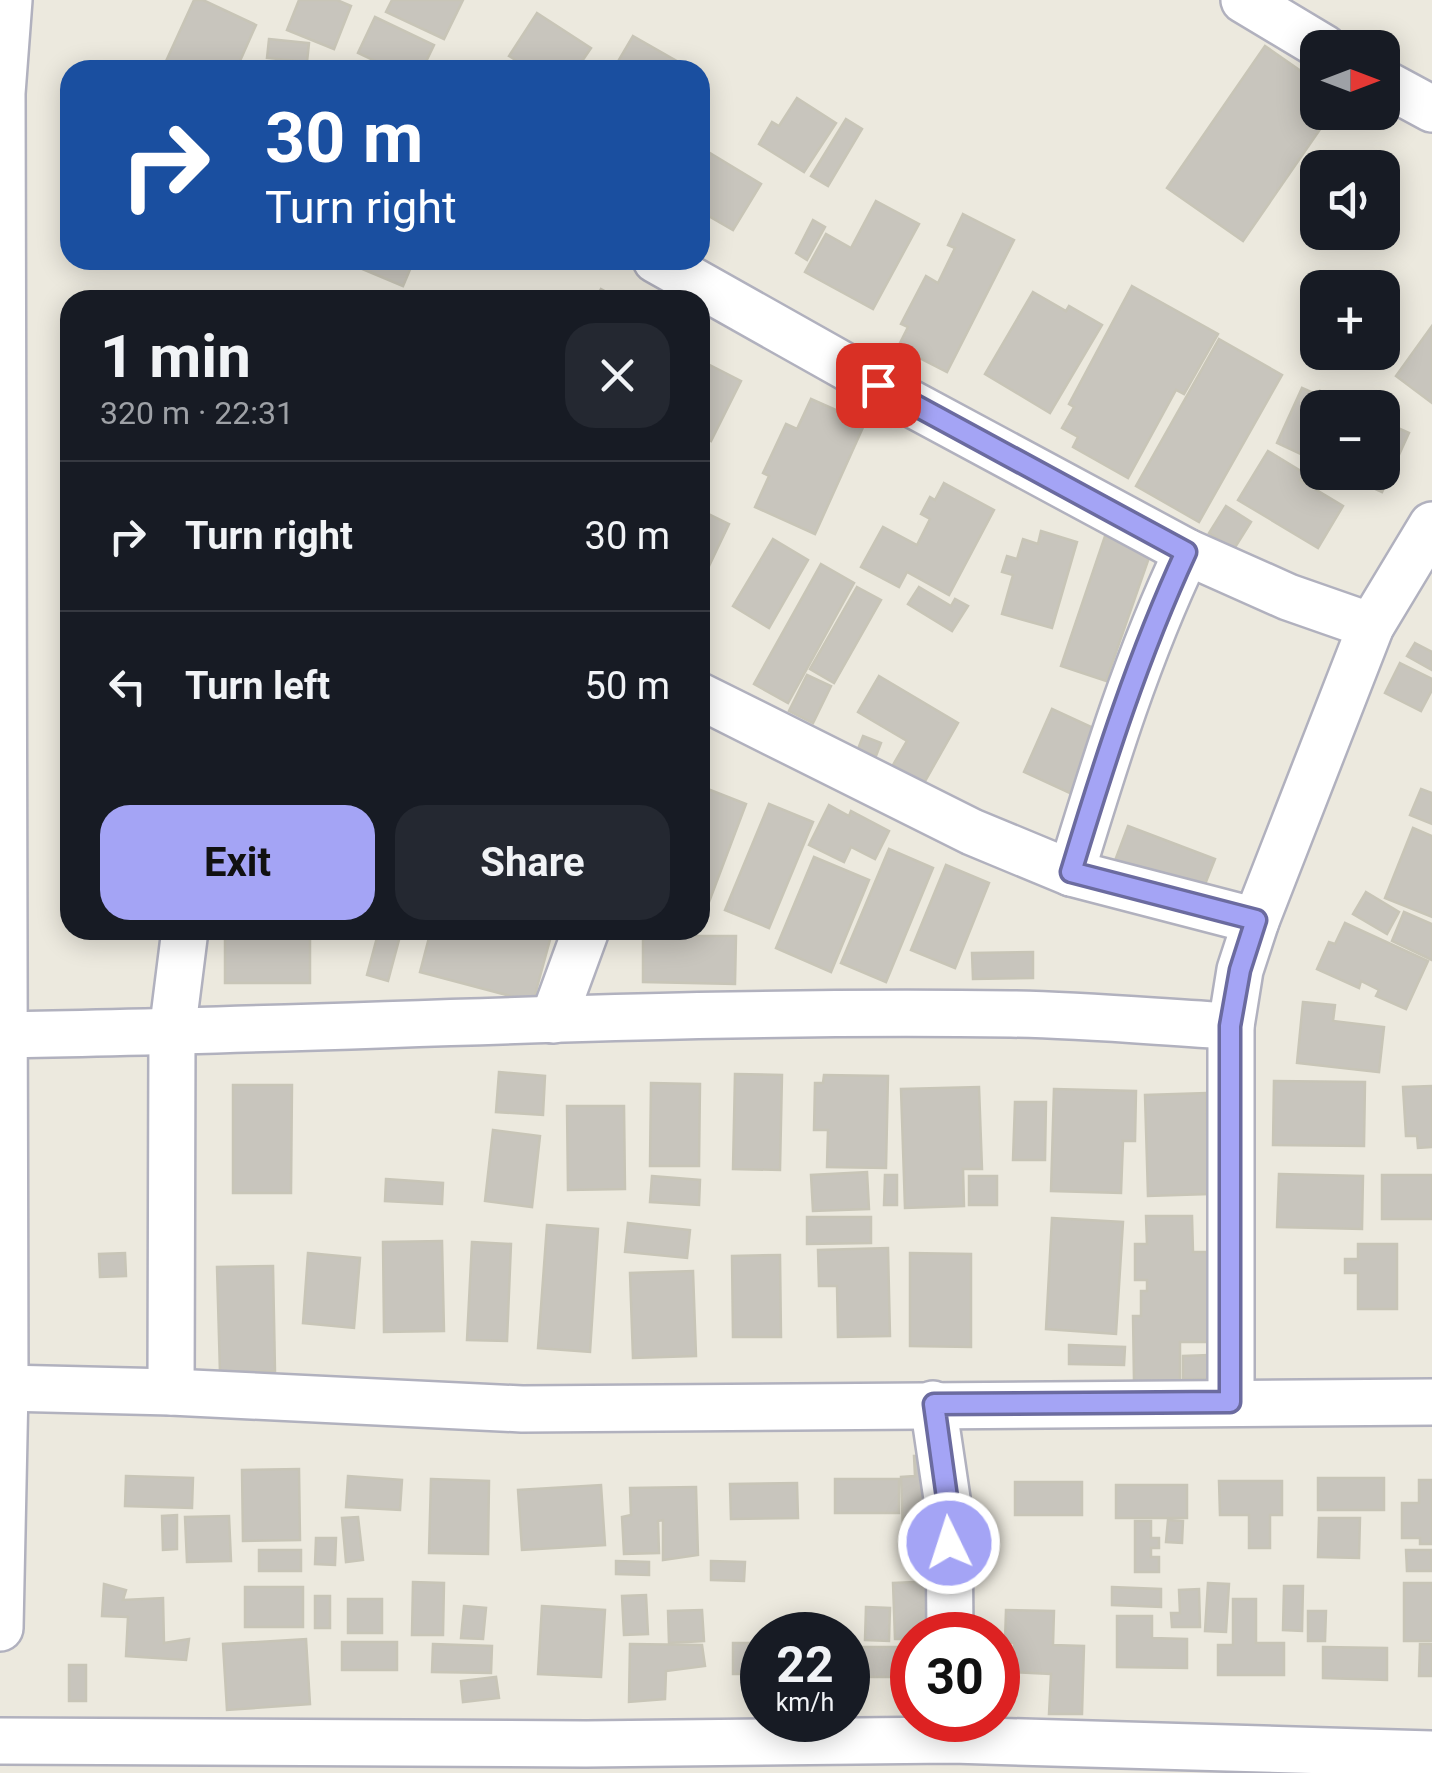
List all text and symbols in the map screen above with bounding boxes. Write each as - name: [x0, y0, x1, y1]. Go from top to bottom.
- north arrow: [1300, 30, 1400, 130]
- map controls: [1300, 30, 1400, 490]
- text: 30 m: [265, 97, 423, 179]
- icon: right: [100, 100, 230, 230]
- button: sound: [1300, 150, 1400, 250]
- text: Turn right: [265, 181, 457, 234]
- button: +: [1300, 270, 1400, 370]
- text: 1 min: [100, 321, 251, 392]
- button: close: [565, 323, 670, 428]
- pin: [836, 343, 921, 428]
- icon: arrive: [851, 358, 906, 413]
- button: −: [1300, 390, 1400, 490]
- text: 320 m · 22:31: [100, 394, 294, 432]
- icon: right: [100, 509, 155, 564]
- text: Turn right: [185, 514, 353, 558]
- text: 30 m: [585, 514, 670, 558]
- icon: left: [100, 659, 155, 714]
- text: Turn left: [185, 664, 330, 708]
- text: 50 m: [585, 664, 670, 708]
- button: Exit: [100, 805, 375, 920]
- button: Share: [395, 805, 670, 920]
- position arrow: [897, 1491, 1001, 1595]
- speed limit sign: 30: [890, 1612, 1020, 1742]
- text: 22: [776, 1636, 834, 1694]
- text: km/h: [776, 1688, 834, 1717]

